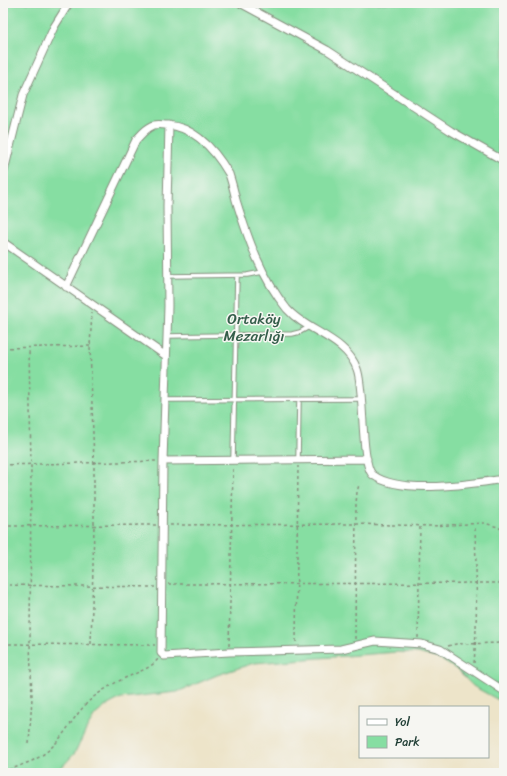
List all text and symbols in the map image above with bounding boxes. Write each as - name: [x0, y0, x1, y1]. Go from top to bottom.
- park label: Ortaköy Mezarlığı: [224, 306, 284, 349]
- legend: [359, 706, 489, 758]
- text: Yol: [395, 711, 410, 733]
- text: Park: [395, 731, 420, 753]

